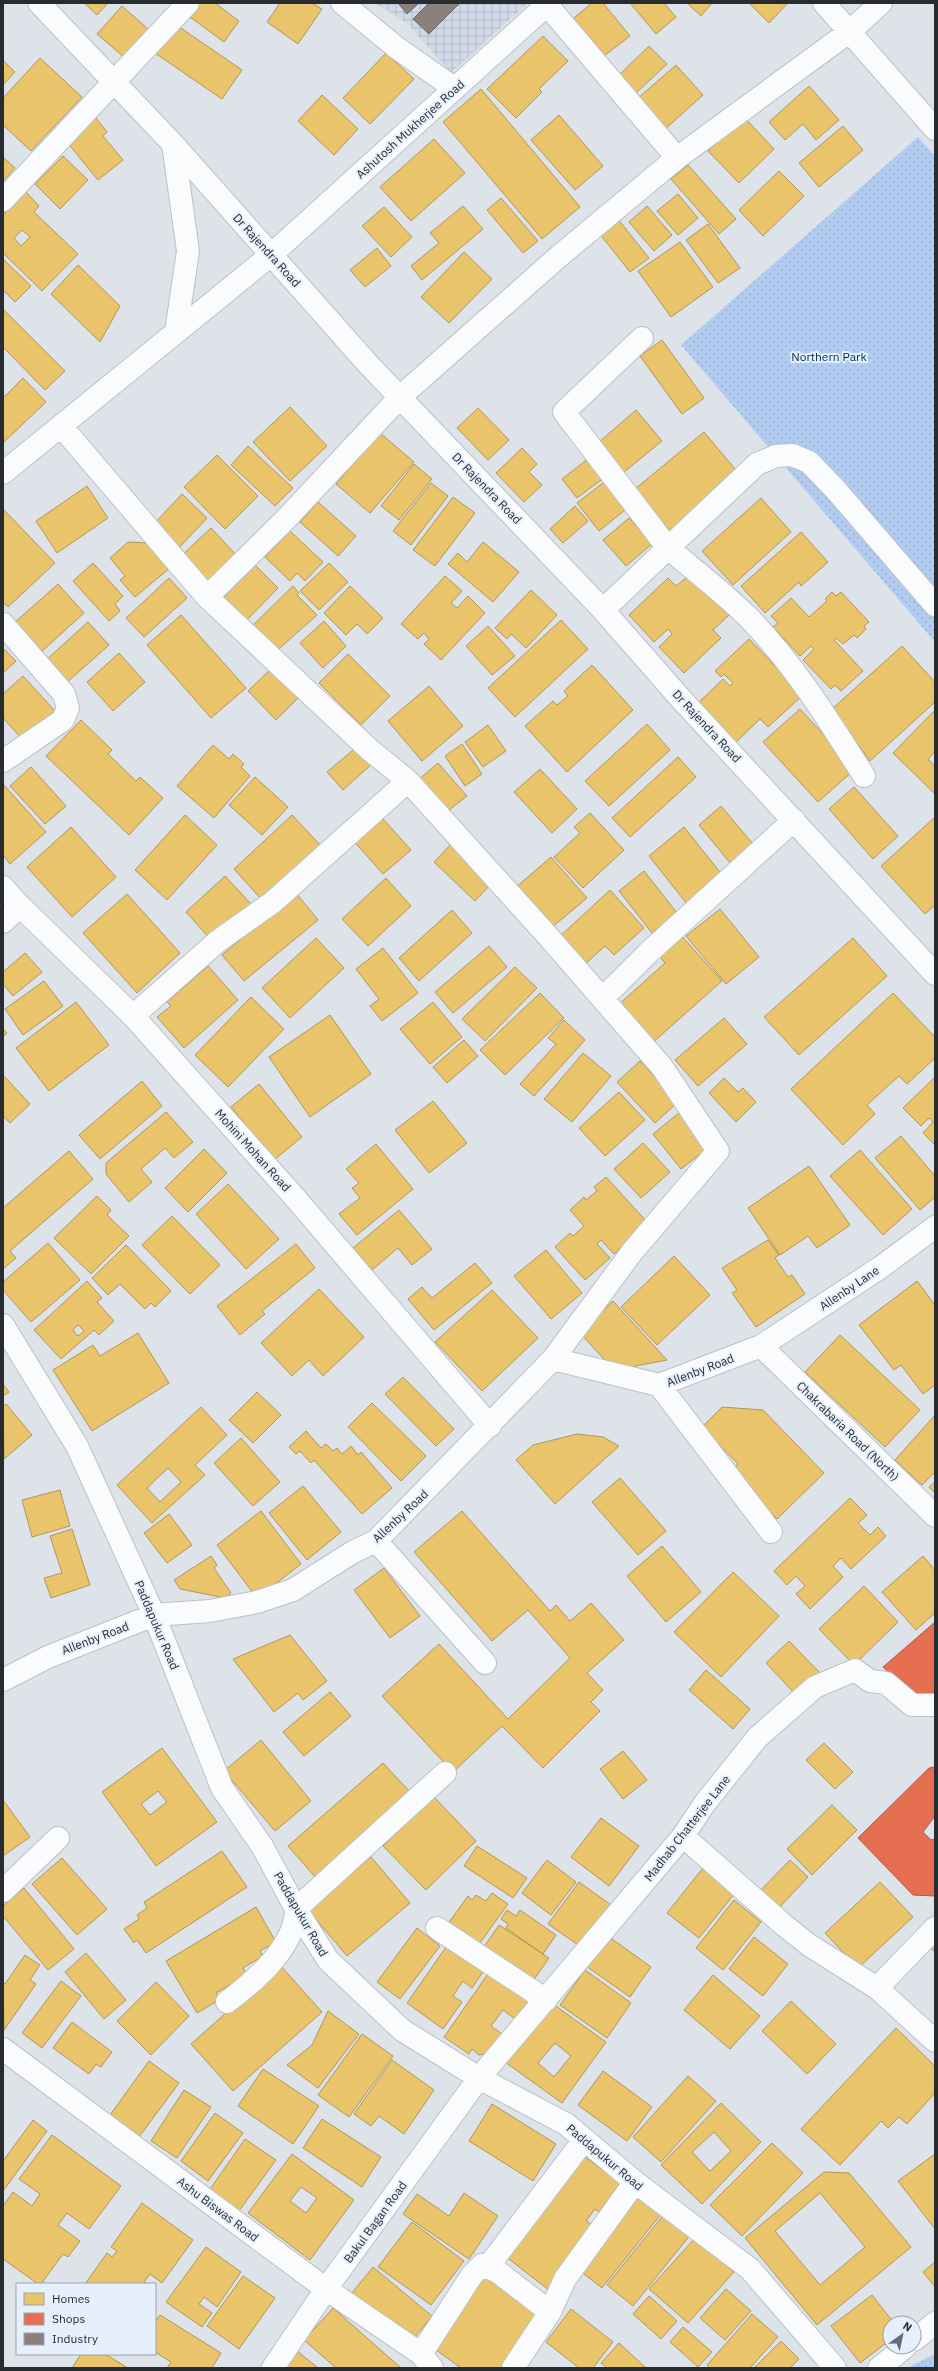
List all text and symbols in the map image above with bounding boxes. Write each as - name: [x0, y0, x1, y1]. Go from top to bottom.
- street label: Ashutosh Mukherjee Road: [353, 76, 467, 182]
- street label: Dr Rajendra Road: [230, 210, 304, 290]
- park label: Northern Park: [791, 349, 867, 364]
- street label: Dr Rajendra Road: [449, 449, 525, 527]
- street label: Dr Rajendra Road: [670, 687, 744, 765]
- street label: Mohini Mohan Road: [212, 1106, 294, 1194]
- street label: Allenby Lane: [816, 1262, 882, 1314]
- street label: Allenby Road: [664, 1350, 736, 1390]
- street label: Chakrabaria Road (North): [794, 1378, 902, 1484]
- street label: Allenby Road: [369, 1486, 431, 1546]
- street label: Paddapukur Road: [131, 1578, 183, 1672]
- street label: Allenby Road: [59, 1618, 131, 1658]
- street label: Madhab Chatterjee Lane: [641, 1771, 733, 1884]
- street label: Paddapukur Road: [271, 1869, 331, 1959]
- street label: Paddapukur Road: [564, 2121, 646, 2193]
- street label: Ashu Biswas Road: [174, 2173, 262, 2245]
- street label: Bakul Bagan Road: [340, 2178, 410, 2266]
- legend: [16, 2283, 156, 2355]
- text: Homes: [52, 2291, 90, 2306]
- text: Shops: [52, 2311, 85, 2326]
- north arrow: [882, 2315, 922, 2355]
- text: N: [900, 2319, 915, 2335]
- text: Industry: [52, 2331, 98, 2346]

